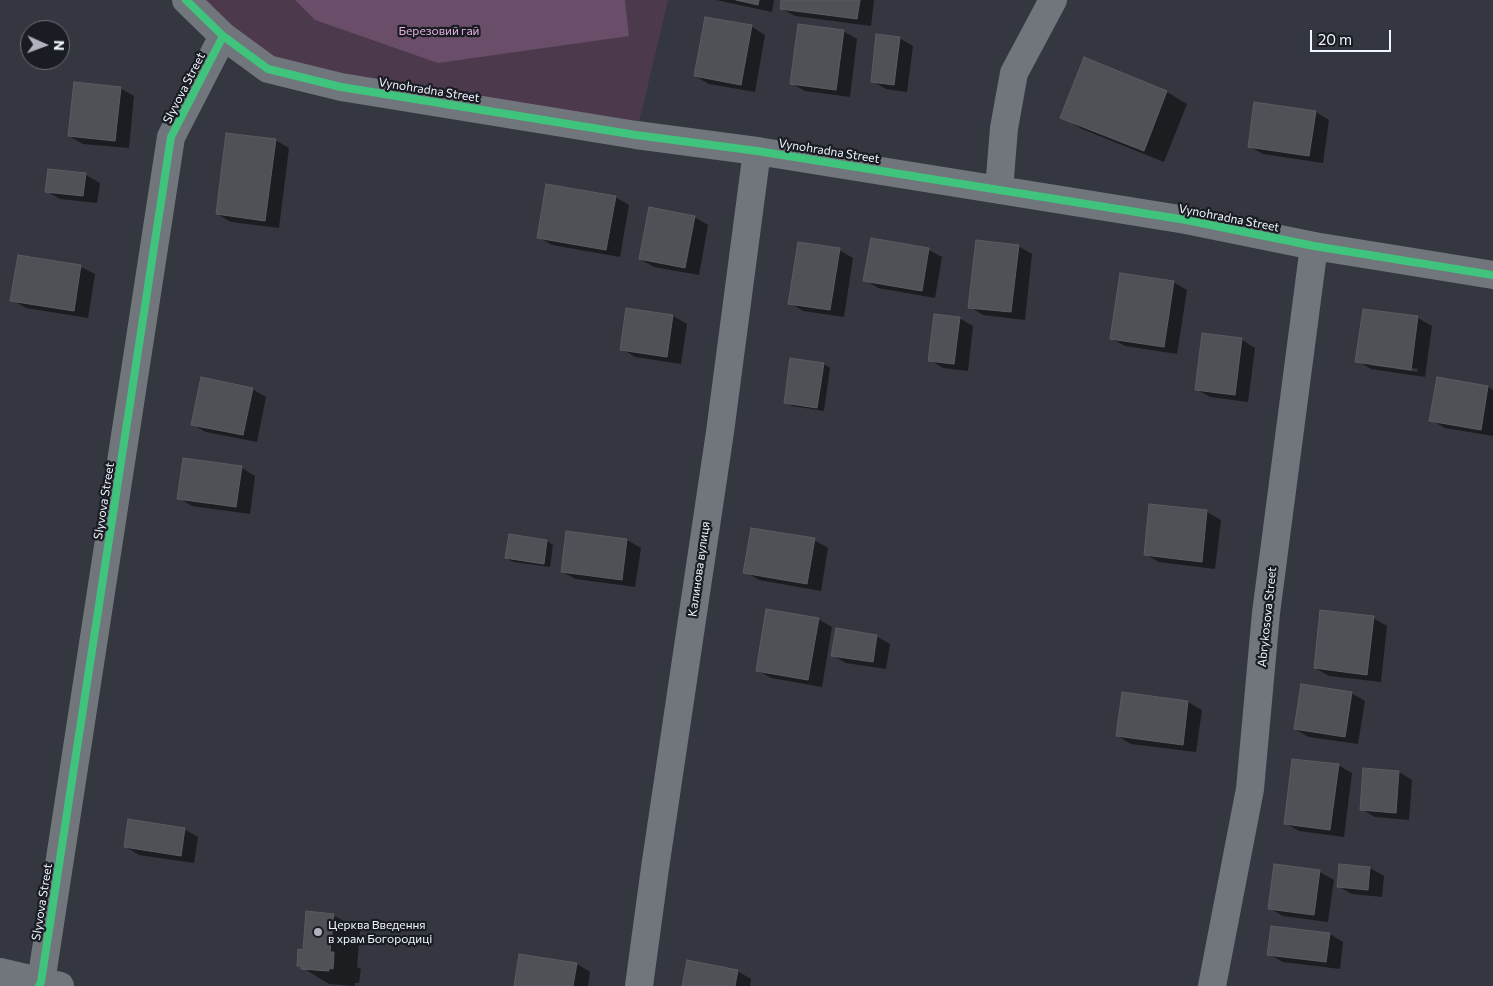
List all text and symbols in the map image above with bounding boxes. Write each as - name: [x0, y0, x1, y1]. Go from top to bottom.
- north arrow: [20, 20, 70, 70]
- scale bar: [1313, 20, 1394, 52]
- park label: Березовий гай: [399, 24, 479, 38]
- text: 20 m: [1318, 30, 1352, 48]
- text: N: [51, 40, 68, 51]
- street label: Slyvova Street: [160, 50, 208, 126]
- street label: Vynohradna Street: [377, 75, 481, 105]
- street label: Vynohradna Street: [777, 136, 881, 166]
- street label: Vynohradna Street: [1177, 201, 1281, 235]
- street label: Slyvova Street: [91, 461, 117, 541]
- street label: Калинова вулиця: [685, 520, 713, 618]
- street label: Abrykosova Street: [1255, 566, 1279, 668]
- street label: Slyvova Street: [29, 862, 55, 942]
- place label: Церква Введення в храм Богородиці: [328, 918, 432, 946]
- marker: Церква Введення в храм Богородиці: [312, 926, 324, 938]

